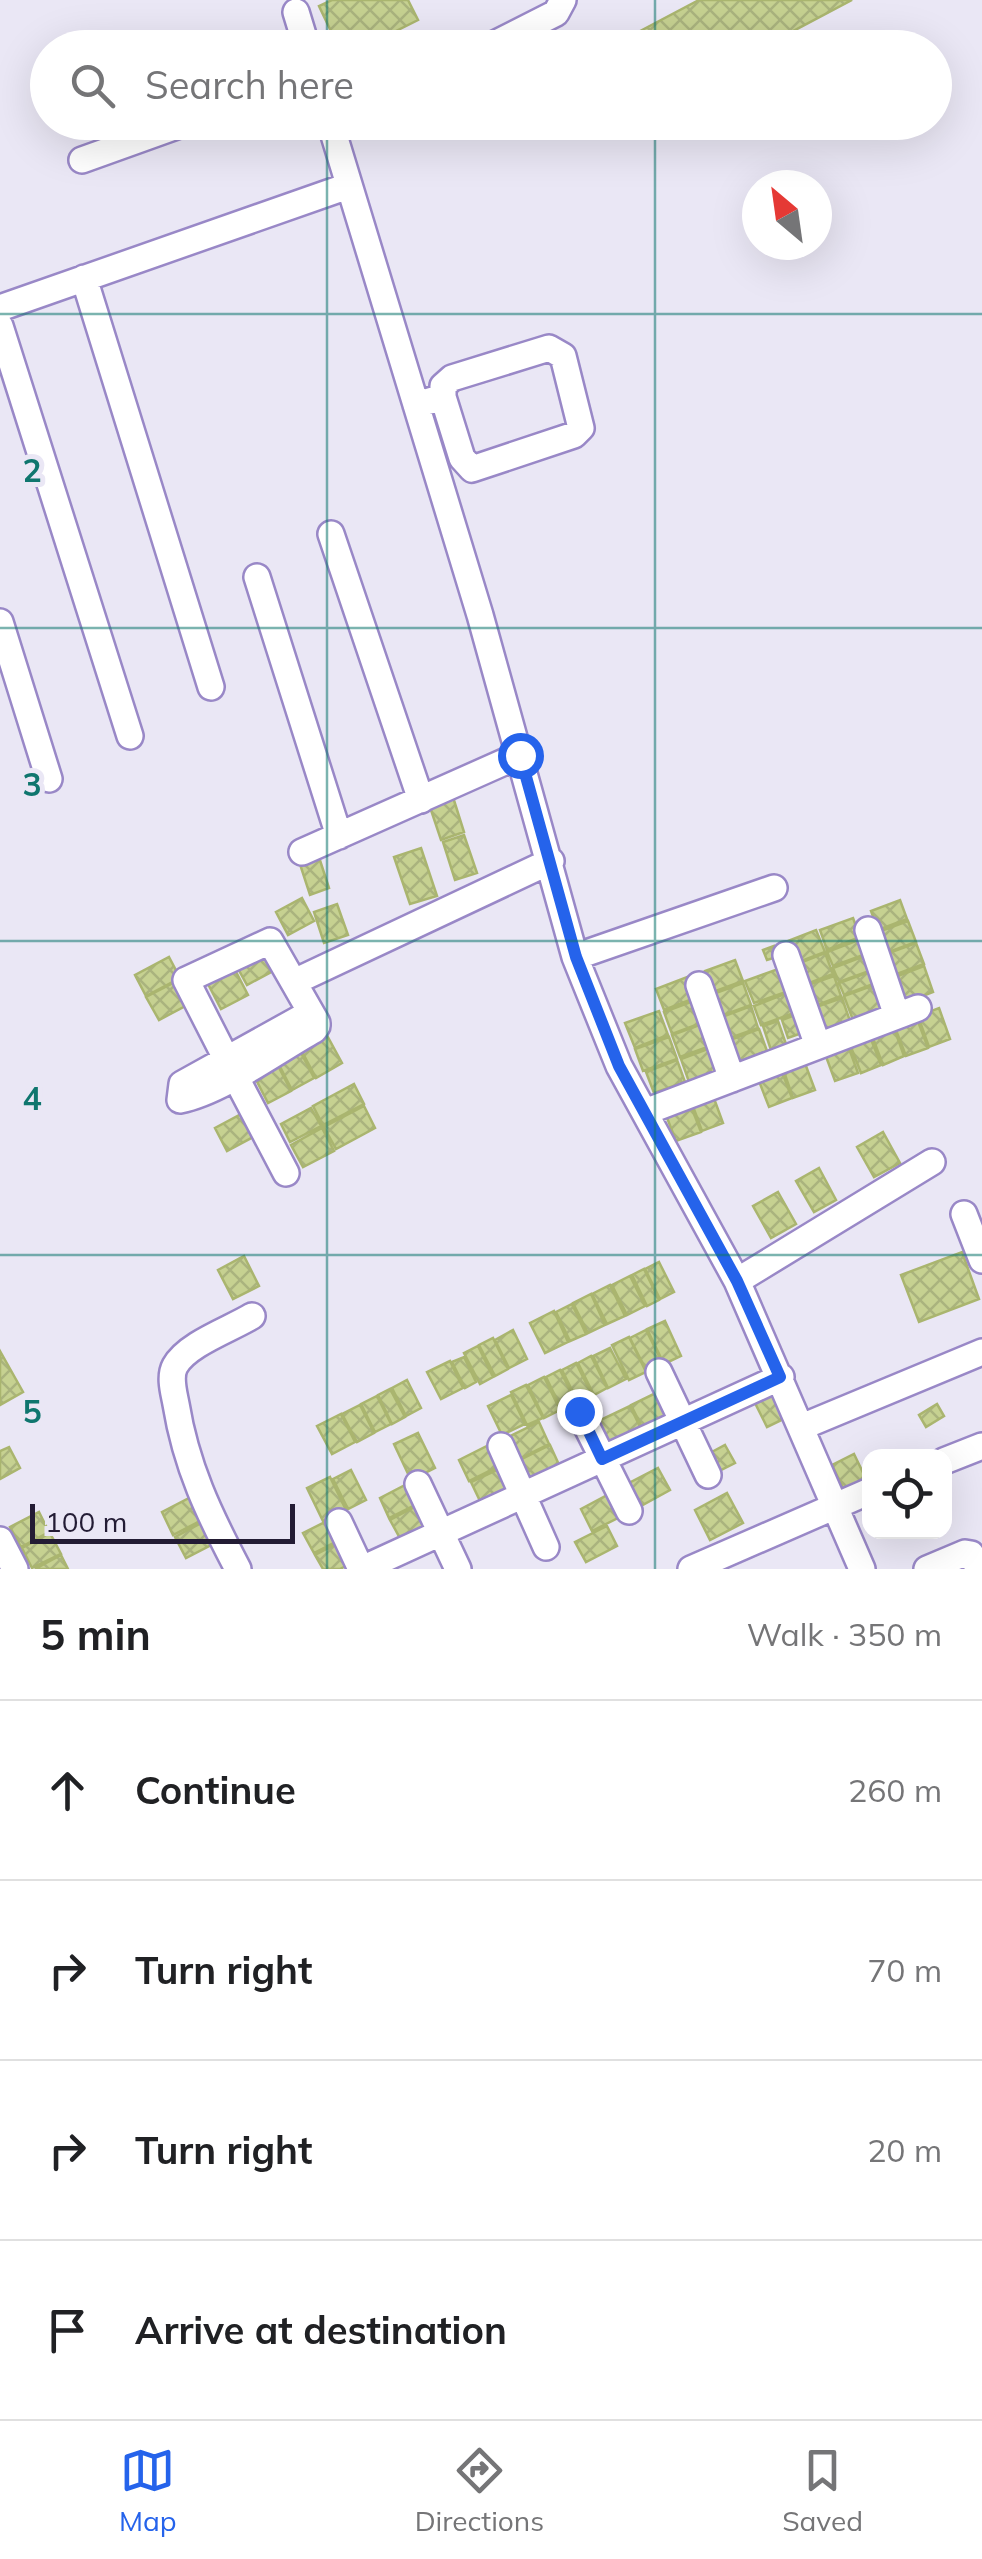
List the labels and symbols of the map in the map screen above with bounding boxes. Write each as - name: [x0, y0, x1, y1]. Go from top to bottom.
- north arrow: [742, 170, 832, 260]
- text: 2: [22, 450, 42, 490]
- route start: [498, 733, 544, 779]
- text: 3: [22, 764, 42, 804]
- text: 4: [22, 1078, 42, 1118]
- route end: [557, 1389, 603, 1435]
- text: 5: [22, 1391, 42, 1431]
- scale bar: [30, 1499, 295, 1544]

